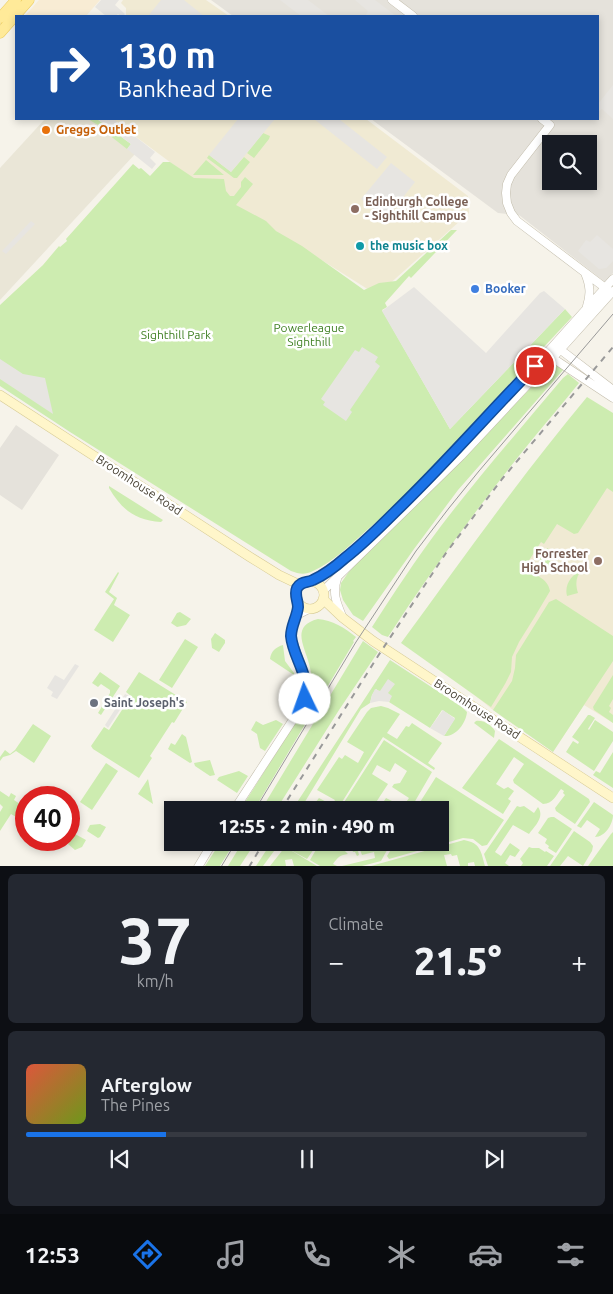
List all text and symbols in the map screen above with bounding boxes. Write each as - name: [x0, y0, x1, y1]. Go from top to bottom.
- icon: right: [35, 35, 100, 100]
- text: 130 m: [118, 35, 216, 75]
- text: Bankhead Drive: [118, 76, 273, 101]
- place label: Greggs Outlet: [56, 123, 136, 136]
- marker: Greggs Outlet: [40, 124, 52, 136]
- map controls: [542, 135, 597, 190]
- button: search: [542, 135, 597, 190]
- place label: Edinburgh College - Sighthill Campus: [365, 195, 469, 222]
- marker: Edinburgh College - Sighthill Campus: [349, 203, 361, 215]
- place label: the music box: [370, 239, 448, 252]
- marker: the music box: [354, 240, 366, 252]
- place label: Booker: [485, 282, 526, 295]
- marker: Booker: [469, 283, 481, 295]
- park label: Powerleague Sighthill: [274, 321, 344, 348]
- park label: Sighthill Park: [141, 328, 211, 341]
- pin: [514, 345, 556, 387]
- icon: arrive: [521, 352, 549, 380]
- street label: Broomhouse Road: [94, 452, 185, 517]
- place label: Forrester High School: [521, 547, 588, 574]
- marker: Forrester High School: [592, 555, 604, 567]
- position arrow: [278, 672, 330, 724]
- street label: Broomhouse Road: [432, 676, 523, 741]
- place label: Saint Joseph's: [104, 696, 185, 709]
- marker: Saint Joseph's: [88, 697, 100, 709]
- speed limit sign: 40: [15, 786, 80, 851]
- text: 12:55 · 2 min · 490 m: [218, 815, 395, 837]
- text: 37: [119, 903, 192, 976]
- text: Climate: [329, 915, 384, 933]
- text: 21.5°: [414, 940, 501, 982]
- text: −: [329, 946, 344, 977]
- text: +: [571, 946, 587, 977]
- text: km/h: [137, 972, 174, 990]
- text: Afterglow: [101, 1074, 192, 1096]
- text: The Pines: [101, 1096, 170, 1114]
- icon: previous: [106, 1145, 134, 1173]
- icon: pause: [293, 1145, 321, 1173]
- icon: next: [480, 1145, 508, 1173]
- icon: directions: [130, 1237, 165, 1272]
- icon: music: [214, 1237, 249, 1272]
- icon: phone: [299, 1237, 334, 1272]
- icon: climate: [384, 1237, 419, 1272]
- icon: car: [468, 1237, 503, 1272]
- icon: filters: [553, 1237, 588, 1272]
- text: 12:53: [25, 1242, 80, 1267]

